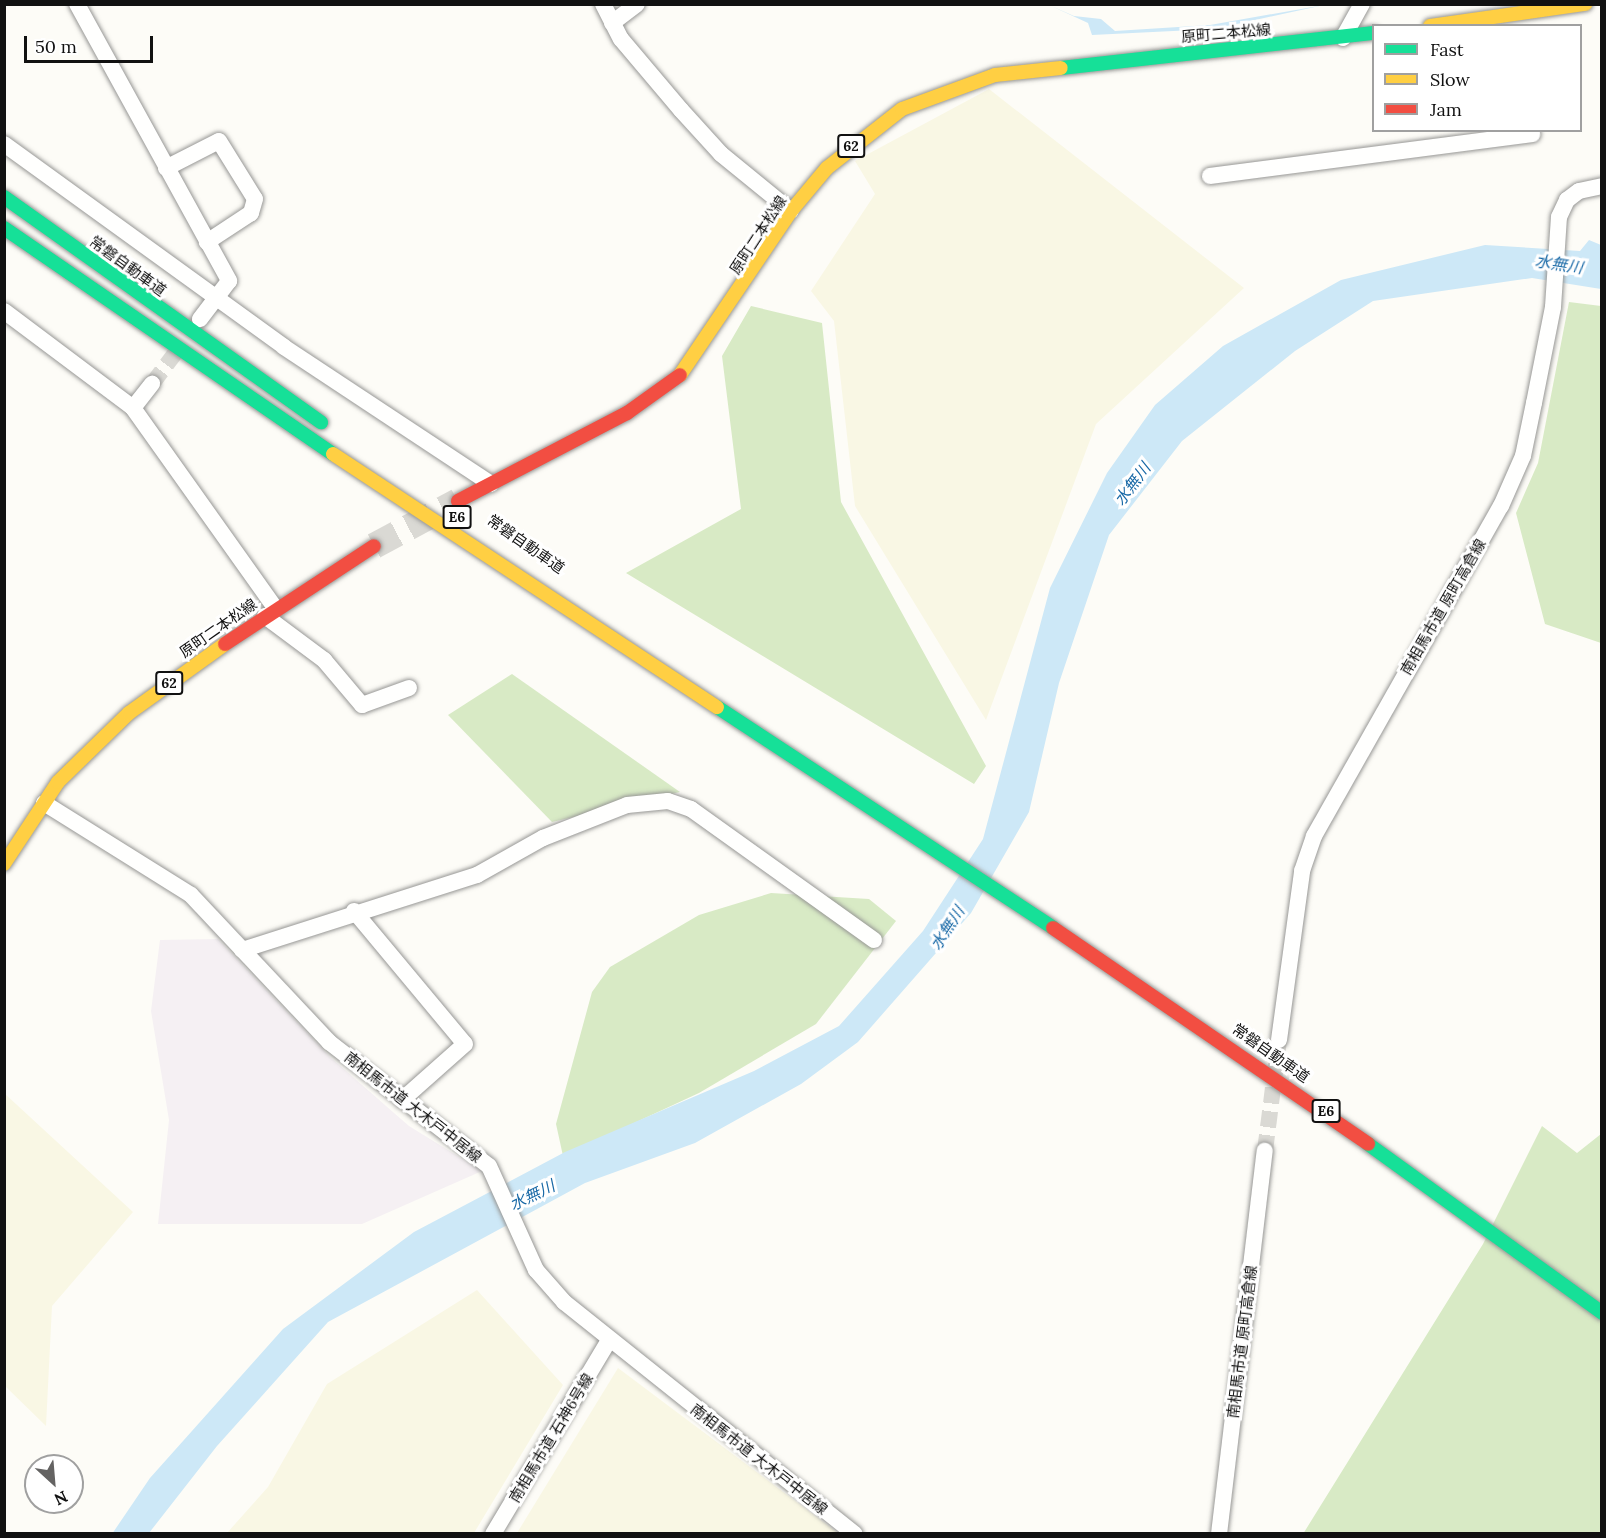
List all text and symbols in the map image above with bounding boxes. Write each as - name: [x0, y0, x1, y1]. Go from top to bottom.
- street label: 原町二本松線: [1180, 20, 1272, 46]
- scale bar: [27, 24, 156, 62]
- legend: [1372, 24, 1582, 132]
- text: 50 m: [35, 35, 77, 58]
- text: Fast: [1430, 38, 1464, 61]
- text: Slow: [1430, 68, 1470, 91]
- text: Jam: [1430, 98, 1462, 121]
- road number: 62: [836, 135, 866, 157]
- street label: 原町二本松線: [726, 192, 790, 278]
- street label: 常磐自動車道: [86, 232, 170, 300]
- water label: 水無川: [1534, 251, 1584, 277]
- water label: 水無川: [1110, 459, 1154, 509]
- road number: E6: [442, 506, 472, 528]
- street label: 常磐自動車道: [484, 511, 568, 577]
- street label: 南相馬市道 原町高倉線: [1397, 536, 1489, 678]
- street label: 原町二本松線: [176, 595, 260, 661]
- road number: 62: [154, 672, 184, 694]
- water label: 水無川: [926, 903, 968, 953]
- street label: 常磐自動車道: [1229, 1020, 1313, 1086]
- street label: 南相馬市道 大木戸中居線: [341, 1048, 485, 1166]
- road number: E6: [1311, 1100, 1341, 1122]
- water label: 水無川: [506, 1176, 558, 1214]
- street label: 南相馬市道 原町高倉線: [1224, 1265, 1260, 1419]
- street label: 南相馬市道 石神6号線: [505, 1370, 597, 1506]
- street label: 南相馬市道 大木戸中居線: [687, 1400, 831, 1518]
- north arrow: [24, 1454, 84, 1514]
- text: N: [51, 1487, 71, 1510]

